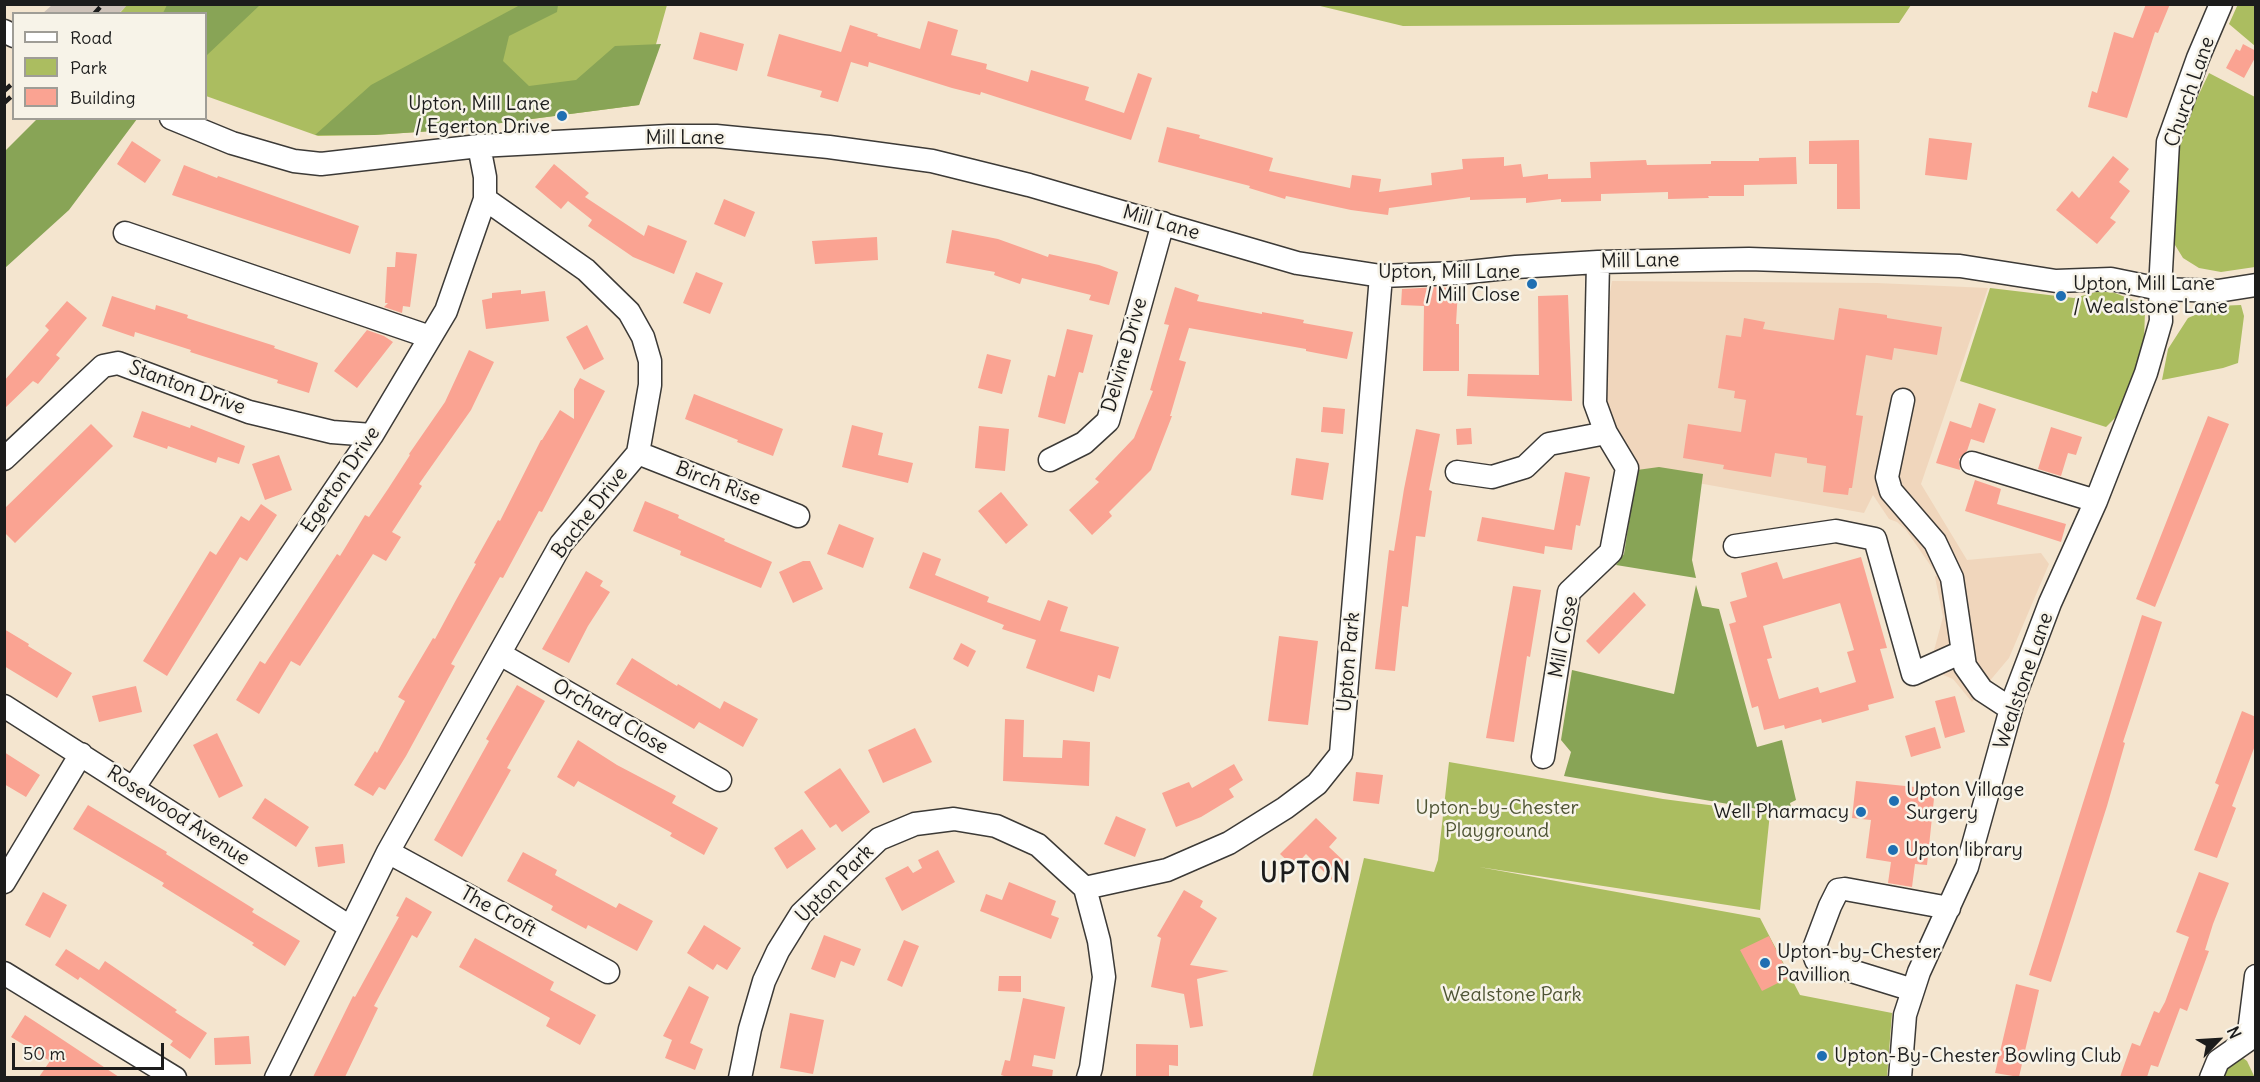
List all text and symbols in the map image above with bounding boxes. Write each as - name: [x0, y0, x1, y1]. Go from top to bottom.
- legend: [12, 12, 207, 120]
- text: Road: [70, 26, 112, 49]
- street label: Church Lane: [2160, 34, 2220, 150]
- text: Park: [70, 56, 107, 79]
- text: Building: [70, 86, 135, 109]
- place label: Upton, Mill Lane / Egerton Drive: [408, 92, 550, 139]
- marker: Upton, Mill Lane / Egerton Drive: [555, 109, 569, 123]
- street label: Mill Lane: [646, 126, 724, 150]
- street label: Mill Lane: [1120, 201, 1202, 245]
- street label: Mill Lane: [1600, 248, 1680, 274]
- place label: Upton, Mill Lane / Mill Close: [1378, 260, 1520, 307]
- place label: Upton, Mill Lane / Wealstone Lane: [2073, 272, 2228, 319]
- marker: Upton, Mill Lane / Mill Close: [1525, 277, 1539, 291]
- marker: Upton, Mill Lane / Wealstone Lane: [2054, 289, 2068, 303]
- street label: Delvine Drive: [1097, 295, 1153, 415]
- street label: Stanton Drive: [126, 356, 248, 420]
- street label: Egerton Drive: [297, 422, 385, 538]
- street label: Birch Rise: [672, 457, 764, 511]
- street label: Bache Drive: [547, 463, 633, 563]
- street label: Mill Close: [1544, 594, 1584, 680]
- street label: Wealstone Lane: [1989, 610, 2059, 752]
- street label: Upton Park: [1333, 611, 1365, 713]
- street label: Orchard Close: [548, 674, 672, 760]
- street label: Rosewood Avenue: [102, 761, 254, 871]
- place label: Upton Village Surgery: [1906, 778, 2024, 825]
- marker: Upton Village Surgery: [1887, 794, 1901, 808]
- park label: Upton-by-Chester Playground: [1415, 796, 1579, 843]
- place label: Well Pharmacy: [1714, 800, 1849, 824]
- marker: Well Pharmacy: [1854, 805, 1868, 819]
- place label: Upton library: [1905, 838, 2023, 862]
- street label: Upton Park: [791, 840, 879, 928]
- marker: Upton library: [1886, 843, 1900, 857]
- district label: UPTON: [1260, 859, 1352, 891]
- street label: The Croft: [456, 881, 540, 943]
- place label: Upton-by-Chester Pavillion: [1777, 940, 1940, 987]
- marker: Upton-by-Chester Pavillion: [1758, 956, 1772, 970]
- park label: Wealstone Park: [1442, 983, 1582, 1007]
- north arrow: [2188, 1010, 2248, 1070]
- text: N: [2223, 1023, 2246, 1042]
- scale bar: [15, 1031, 166, 1069]
- text: 50 m: [23, 1042, 65, 1065]
- place label: Upton-By-Chester Bowling Club: [1834, 1044, 2121, 1068]
- marker: Upton-By-Chester Bowling Club: [1815, 1049, 1829, 1063]

